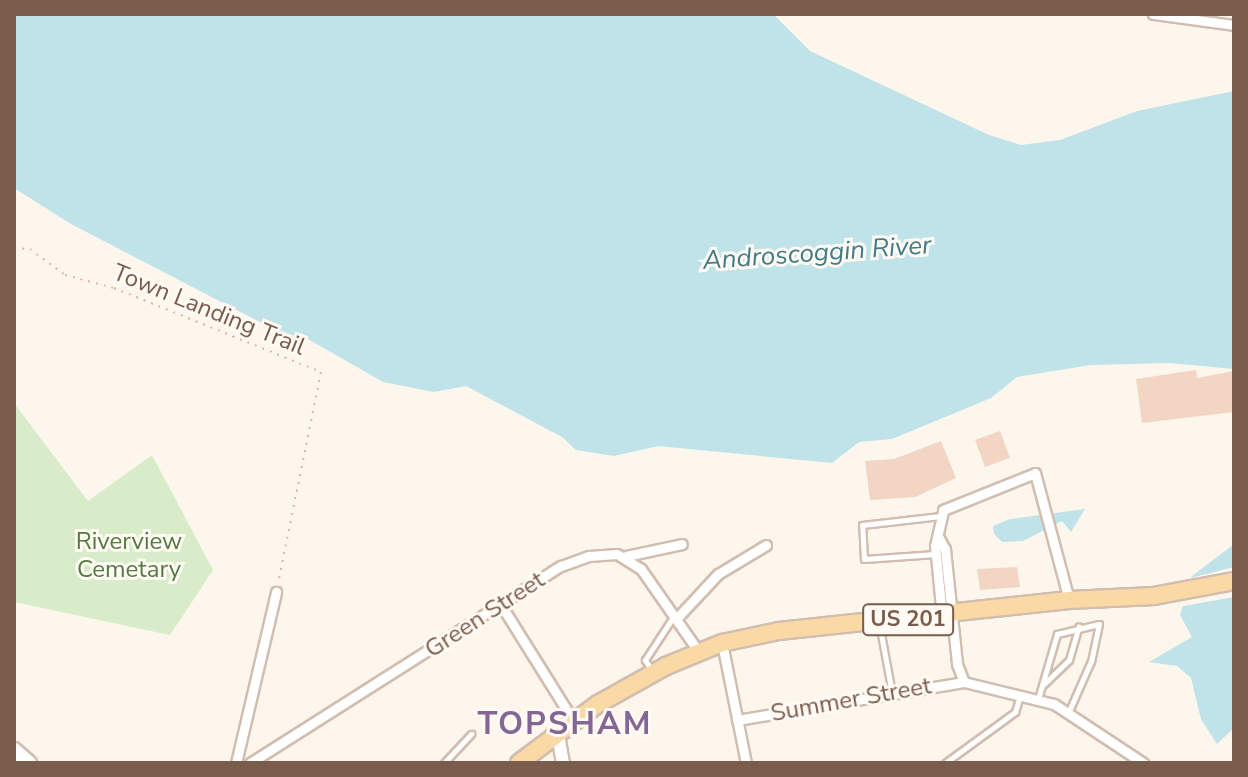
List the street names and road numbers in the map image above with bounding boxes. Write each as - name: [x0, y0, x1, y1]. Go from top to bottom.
- street label: Town Landing Trail: [109, 258, 309, 362]
- street label: Green Street: [420, 566, 550, 664]
- road number: US 201: [862, 602, 954, 638]
- street label: Summer Street: [769, 672, 933, 728]

